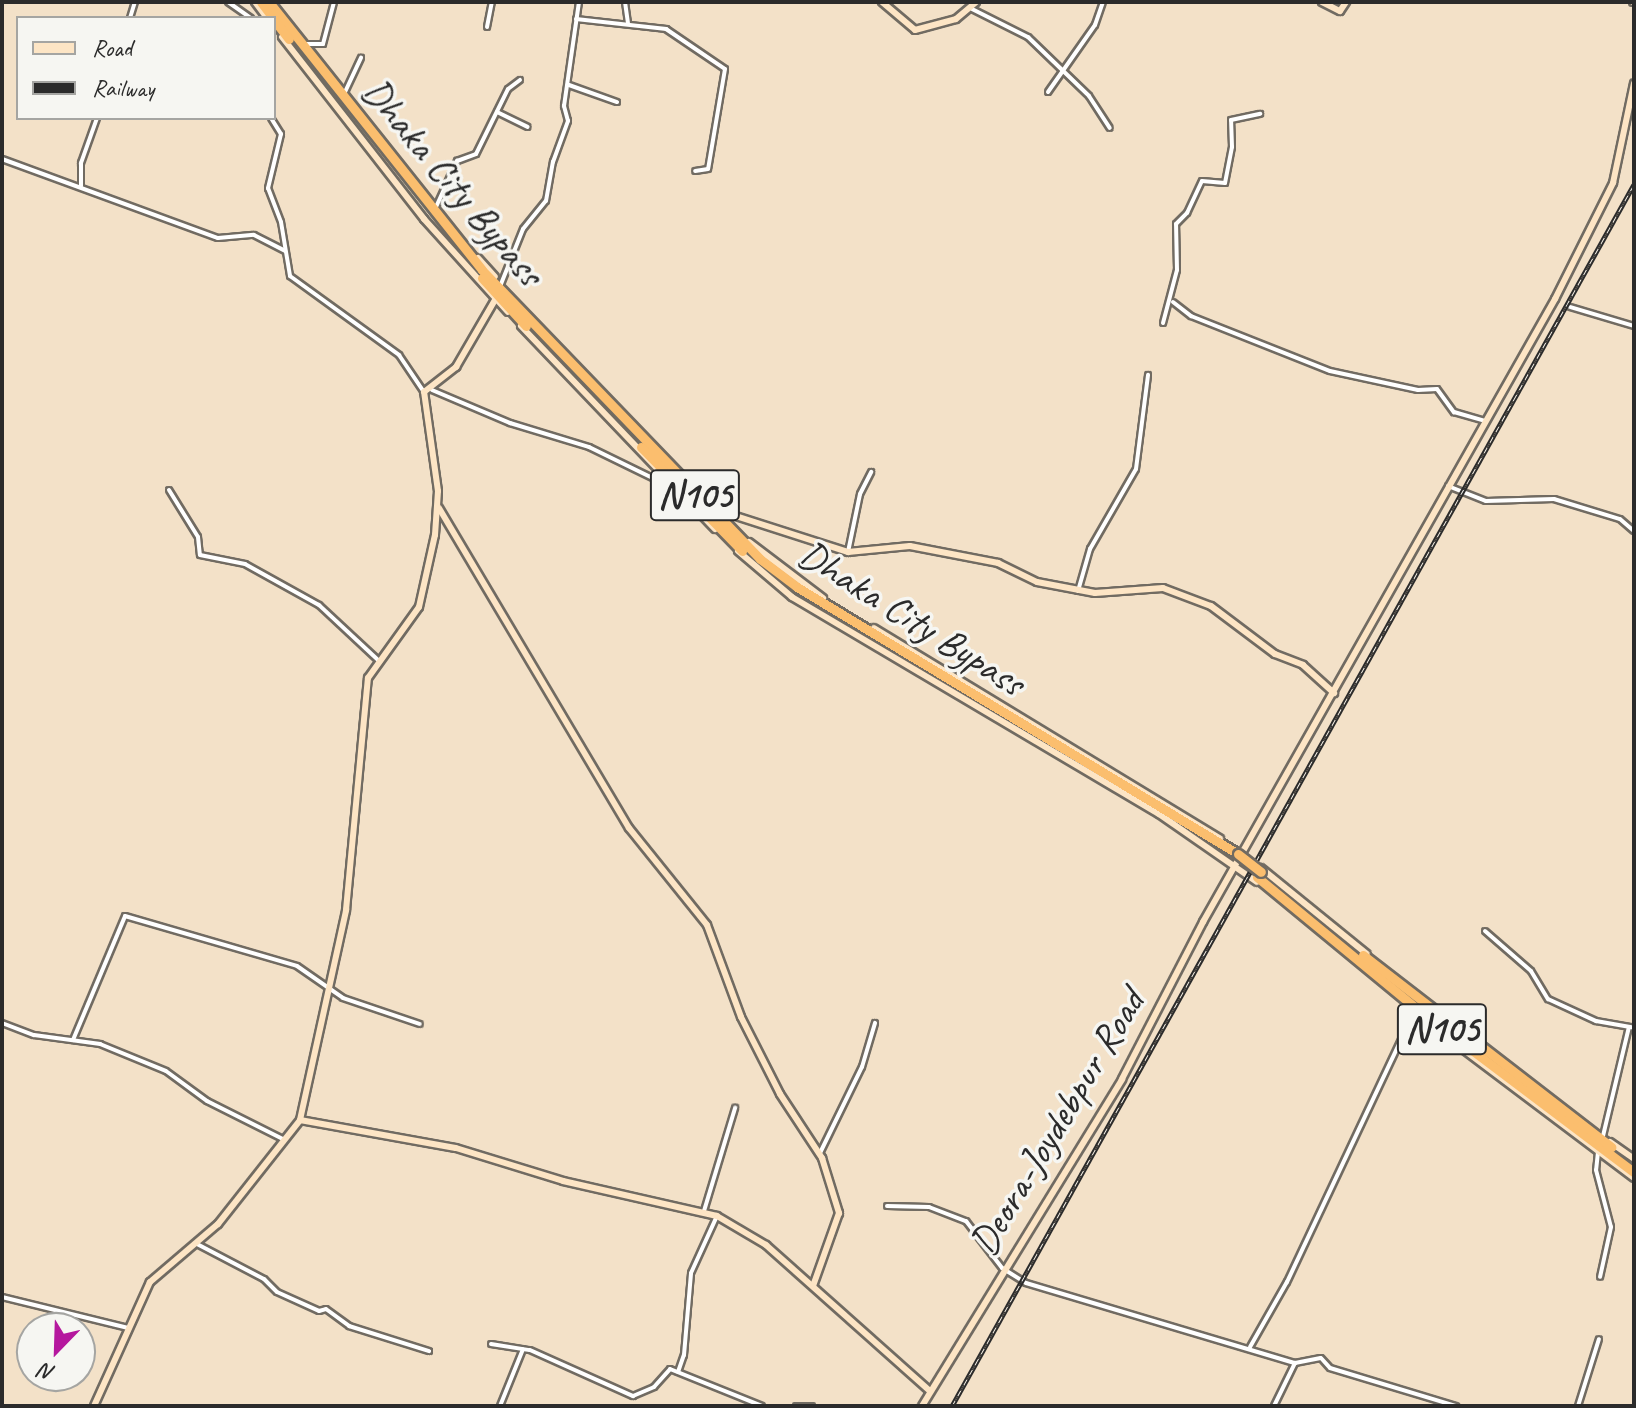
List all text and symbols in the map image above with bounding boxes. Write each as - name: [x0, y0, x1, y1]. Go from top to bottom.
- legend: [16, 16, 276, 120]
- text: Road: [92, 33, 132, 63]
- street label: Dhaka City Bypass: [352, 68, 554, 296]
- text: Railway: [92, 73, 154, 103]
- road number: N105: [649, 461, 741, 529]
- street label: Dhaka City Bypass: [790, 530, 1034, 706]
- street label: Deora-Joydebpur Road: [959, 981, 1155, 1263]
- road number: N105: [1396, 995, 1488, 1063]
- north arrow: [16, 1312, 96, 1392]
- text: N: [36, 1357, 59, 1388]

